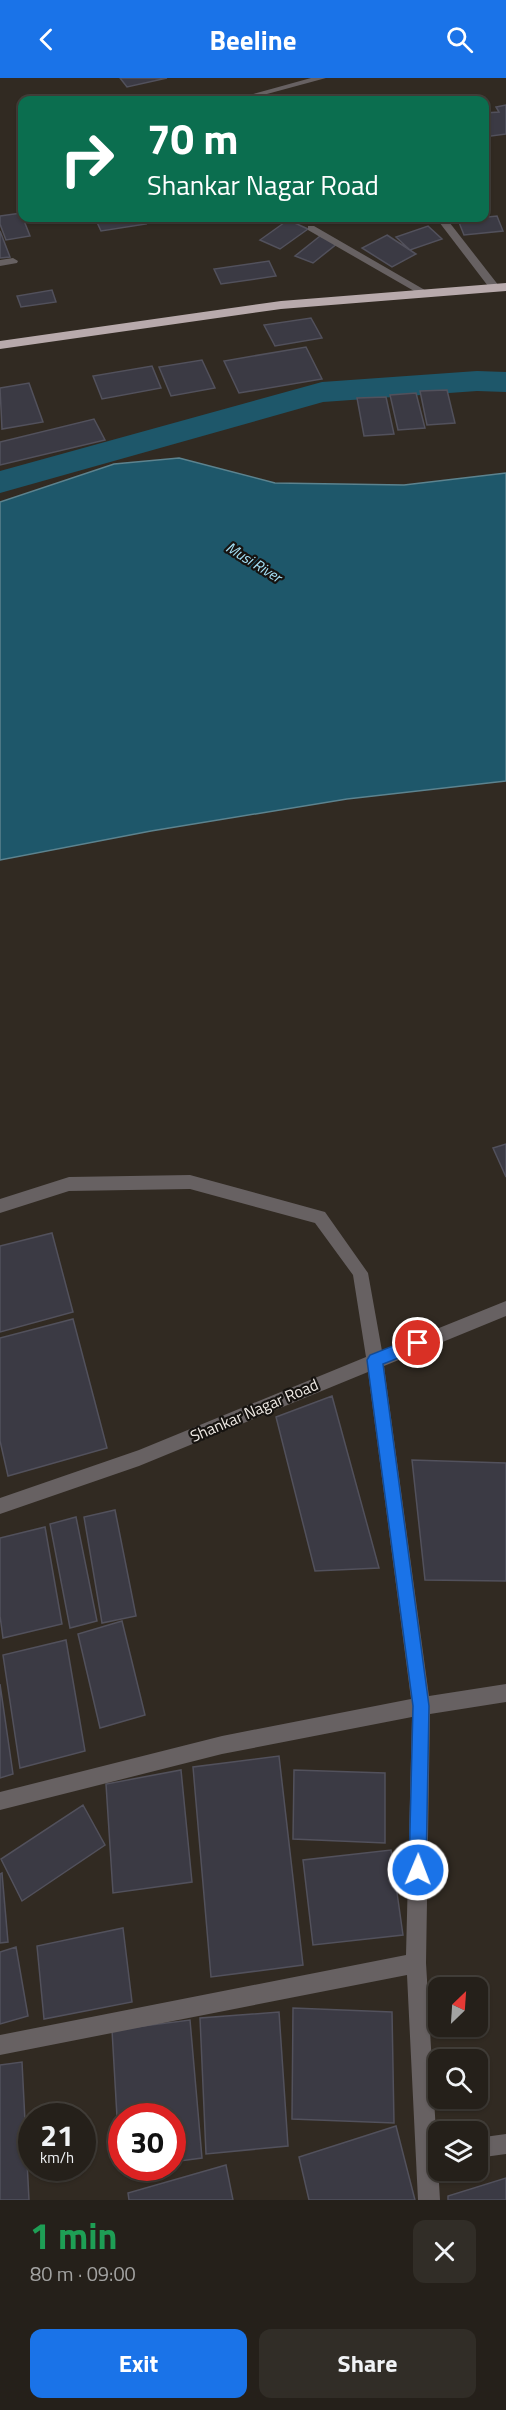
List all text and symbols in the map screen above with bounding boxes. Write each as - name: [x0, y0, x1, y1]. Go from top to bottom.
- text: Beeline: [210, 19, 296, 60]
- icon: back: [30, 23, 63, 56]
- icon: search: [443, 23, 476, 56]
- text: 70 m: [147, 106, 239, 170]
- icon: right: [48, 120, 126, 198]
- text: Shankar Nagar Road: [147, 164, 379, 205]
- water label: Musi River: [222, 536, 288, 589]
- pin: [392, 1317, 443, 1368]
- icon: arrive: [401, 1326, 434, 1359]
- street label: Shankar Nagar Road: [186, 1372, 322, 1448]
- position arrow: [386, 1838, 450, 1902]
- north arrow: [428, 1977, 488, 2037]
- map controls: [428, 1977, 488, 2181]
- button: search: [428, 2049, 488, 2109]
- speed limit sign: 30: [108, 2103, 186, 2181]
- text: 21: [40, 2112, 74, 2158]
- button: layers: [428, 2121, 488, 2181]
- text: km/h: [40, 2146, 74, 2169]
- text: 1 min: [30, 2208, 117, 2263]
- button: close: [413, 2220, 476, 2283]
- text: 80 m · 09:00: [30, 2258, 136, 2289]
- button: Exit: [30, 2329, 247, 2398]
- button: Share: [259, 2329, 476, 2398]

